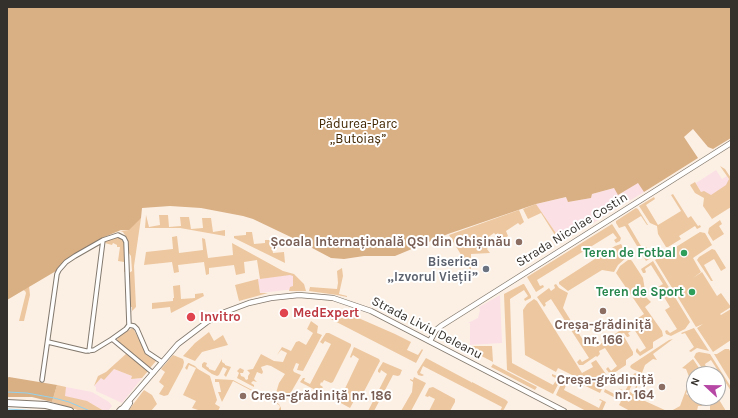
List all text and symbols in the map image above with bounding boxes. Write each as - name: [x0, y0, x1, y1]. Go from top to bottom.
- park label: Pădurea-Parc „Butoiaș”: [319, 116, 397, 147]
- street label: Strada Nicolae Costin: [514, 189, 630, 271]
- place label: Școala Internațională QSI din Chișinău: [270, 234, 511, 250]
- marker: Școala Internațională QSI din Chișinău: [514, 237, 524, 247]
- place label: Teren de Fotbal: [583, 245, 676, 261]
- marker: Teren de Fotbal: [679, 248, 689, 258]
- place label: Biserica „Izvorul Vieții”: [387, 254, 478, 285]
- marker: Biserica „Izvorul Vieții”: [481, 264, 491, 274]
- place label: Teren de Sport: [596, 284, 684, 300]
- marker: Teren de Sport: [687, 287, 697, 297]
- street label: Strada Liviu Deleanu: [369, 293, 485, 363]
- place label: MedExpert: [293, 305, 359, 321]
- marker: Creșa-grădiniță nr. 166: [598, 306, 608, 316]
- marker: MedExpert: [278, 307, 290, 319]
- place label: Invitro: [200, 309, 241, 325]
- marker: Invitro: [185, 311, 197, 323]
- place label: Creșa-grădiniță nr. 166: [554, 317, 652, 348]
- north arrow: [686, 366, 726, 406]
- place label: Creșa-grădiniță nr. 164: [557, 372, 654, 403]
- text: N: [688, 376, 703, 388]
- marker: Creșa-grădiniță nr. 164: [657, 382, 667, 392]
- place label: Creșa-grădiniță nr. 186: [251, 388, 392, 404]
- marker: Creșa-grădiniță nr. 186: [238, 391, 248, 401]

